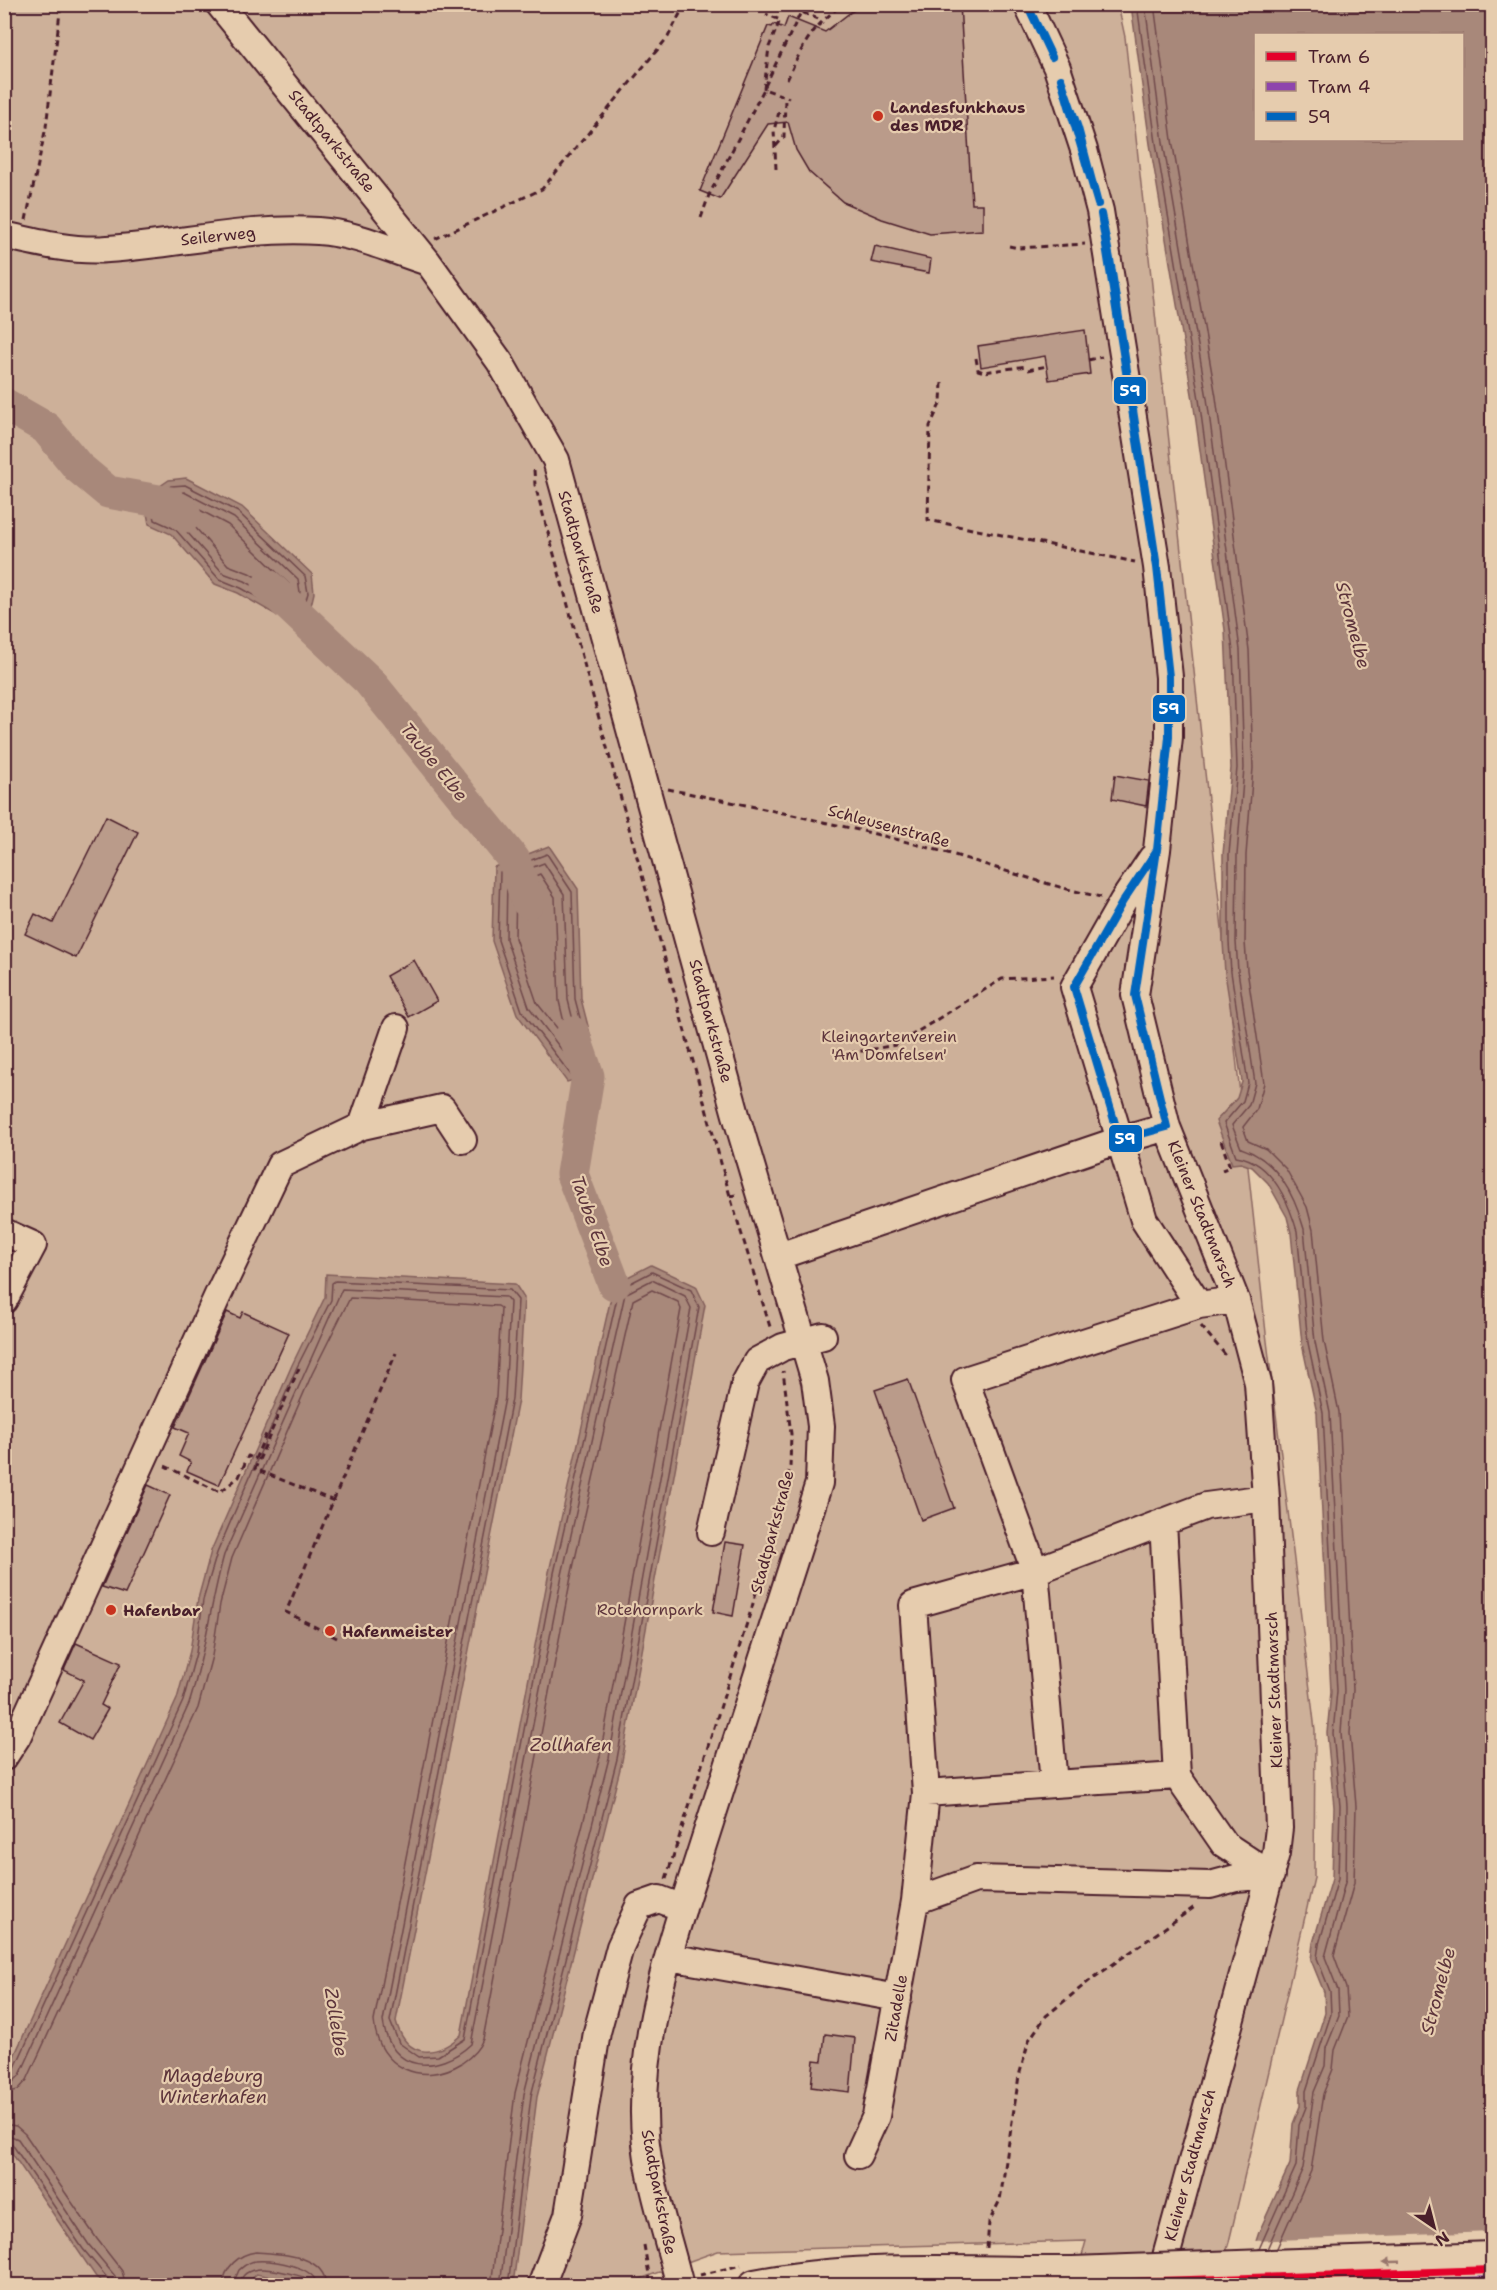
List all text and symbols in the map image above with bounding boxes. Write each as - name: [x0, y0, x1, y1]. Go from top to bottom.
- legend: [1254, 33, 1464, 141]
- text: Tram 6: [1308, 45, 1370, 69]
- text: Tram 4: [1308, 75, 1370, 99]
- street label: Stadtparkstraße: [284, 85, 380, 197]
- place label: Landesfunkhaus des MDR: [890, 97, 1026, 136]
- text: 59: [1308, 105, 1331, 129]
- marker: Landesfunkhaus des MDR: [871, 109, 885, 123]
- street label: Seilerweg: [180, 222, 257, 250]
- line badge: 59: [1113, 376, 1147, 405]
- text: 59: [1120, 380, 1140, 401]
- street label: Stadtparkstraße: [553, 488, 609, 616]
- water label: Stromelbe: [1330, 579, 1376, 671]
- line badge: 59: [1152, 694, 1186, 723]
- text: 59: [1159, 698, 1179, 719]
- water label: Taube Elbe: [395, 718, 473, 806]
- street label: Schleusenstraße: [826, 800, 952, 852]
- street label: Stadtparkstraße: [684, 957, 738, 1085]
- park label: Kleingartenverein 'Am Domfelsen': [821, 1026, 957, 1065]
- line badge: 59: [1108, 1124, 1143, 1153]
- text: 59: [1115, 1128, 1135, 1149]
- street label: Kleiner Stadtmarsch: [1163, 1137, 1241, 1291]
- water label: Taube Elbe: [565, 1172, 619, 1270]
- street label: Stadtparkstraße: [745, 1468, 799, 1596]
- park label: Rotehornpark: [597, 1599, 703, 1620]
- place label: Hafenbar: [123, 1600, 201, 1621]
- marker: Hafenbar: [104, 1603, 118, 1617]
- street label: Kleiner Stadtmarsch: [1261, 1611, 1287, 1769]
- place label: Hafenmeister: [342, 1621, 454, 1642]
- marker: Hafenmeister: [323, 1624, 337, 1638]
- water label: Zollhafen: [530, 1733, 612, 1757]
- water label: Stromelbe: [1415, 1945, 1461, 2037]
- street label: Zitadelle: [880, 1973, 912, 2043]
- water label: Zollelbe: [319, 1986, 353, 2058]
- water label: Magdeburg Winterhafen: [159, 2064, 267, 2109]
- street label: Kleiner Stadtmarsch: [1160, 2086, 1220, 2244]
- street label: Stadtparkstraße: [637, 2128, 681, 2256]
- north arrow: [1404, 2197, 1464, 2257]
- text: N: [1431, 2227, 1454, 2251]
- one-way arrow: [1383, 2257, 1402, 2266]

